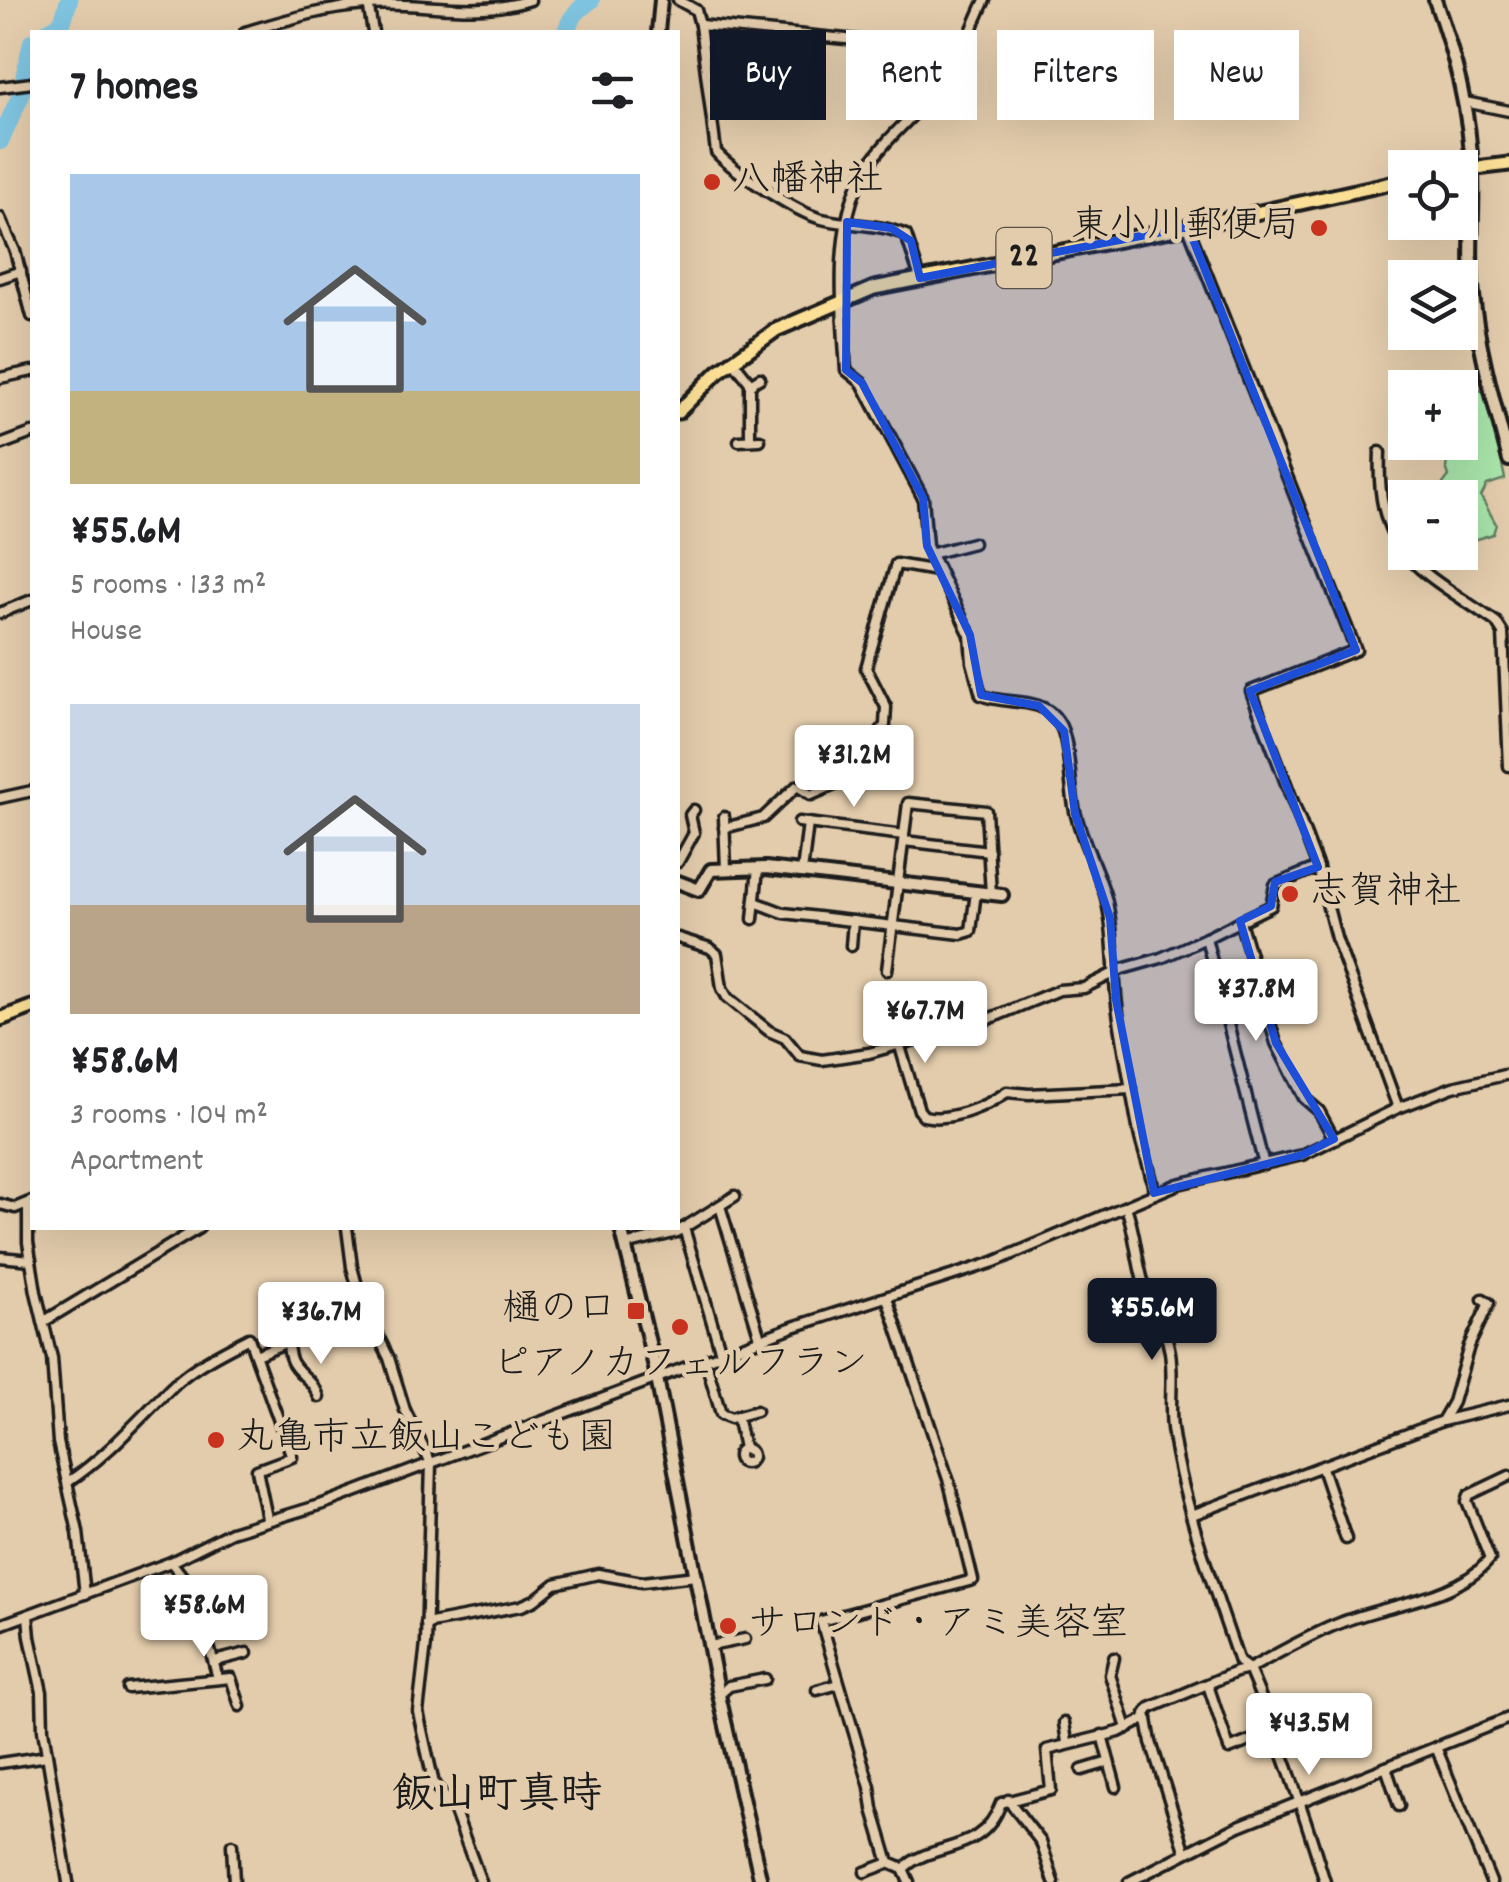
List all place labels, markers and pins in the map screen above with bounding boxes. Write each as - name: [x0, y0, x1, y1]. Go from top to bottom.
- place label: 八幡神社: [732, 155, 884, 210]
- marker: 八幡神社: [701, 171, 723, 193]
- place label: 東小川郵便局: [1071, 201, 1299, 256]
- marker: 東小川郵便局: [1308, 217, 1330, 239]
- pin: ¥31.2M: [773, 725, 935, 810]
- place label: 志賀神社: [1310, 867, 1462, 922]
- marker: 志賀神社: [1279, 883, 1301, 905]
- pin: ¥37.8M: [1175, 959, 1337, 1044]
- pin: ¥67.7M: [844, 981, 1006, 1066]
- pin: ¥55.6M: [1071, 1278, 1233, 1363]
- pin: ¥36.7M: [240, 1282, 402, 1367]
- place label: 樋の口: [502, 1284, 616, 1339]
- marker: 樋の口: [625, 1300, 647, 1322]
- marker: ピアノカフェルフラン: [669, 1316, 691, 1338]
- place label: ピアノカフェルフラン: [492, 1339, 868, 1394]
- place label: 丸亀市立飯山こども園: [236, 1413, 616, 1468]
- marker: 丸亀市立飯山こども園: [205, 1429, 227, 1451]
- pin: ¥58.6M: [123, 1575, 285, 1660]
- place label: サロンド・アミ美容室: [748, 1599, 1128, 1654]
- marker: サロンド・アミ美容室: [717, 1615, 739, 1637]
- pin: ¥43.5M: [1228, 1693, 1390, 1778]

